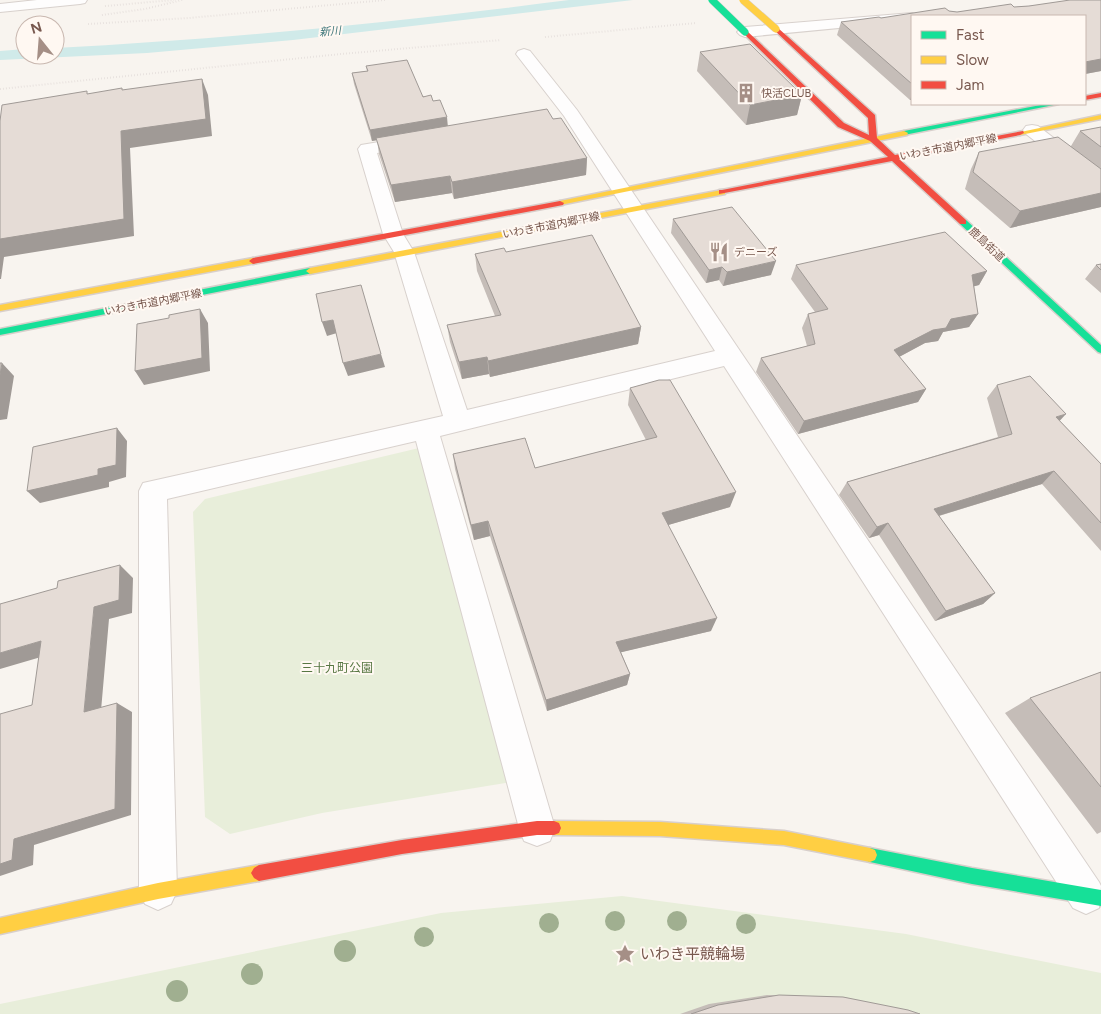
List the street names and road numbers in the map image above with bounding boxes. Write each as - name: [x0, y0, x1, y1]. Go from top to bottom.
- street label: いわき市道内郷平線: [898, 132, 998, 163]
- street label: いわき市道内郷平線: [501, 210, 601, 241]
- street label: 鹿島街道: [966, 225, 1007, 264]
- street label: いわき市道内郷平線: [103, 287, 203, 318]

